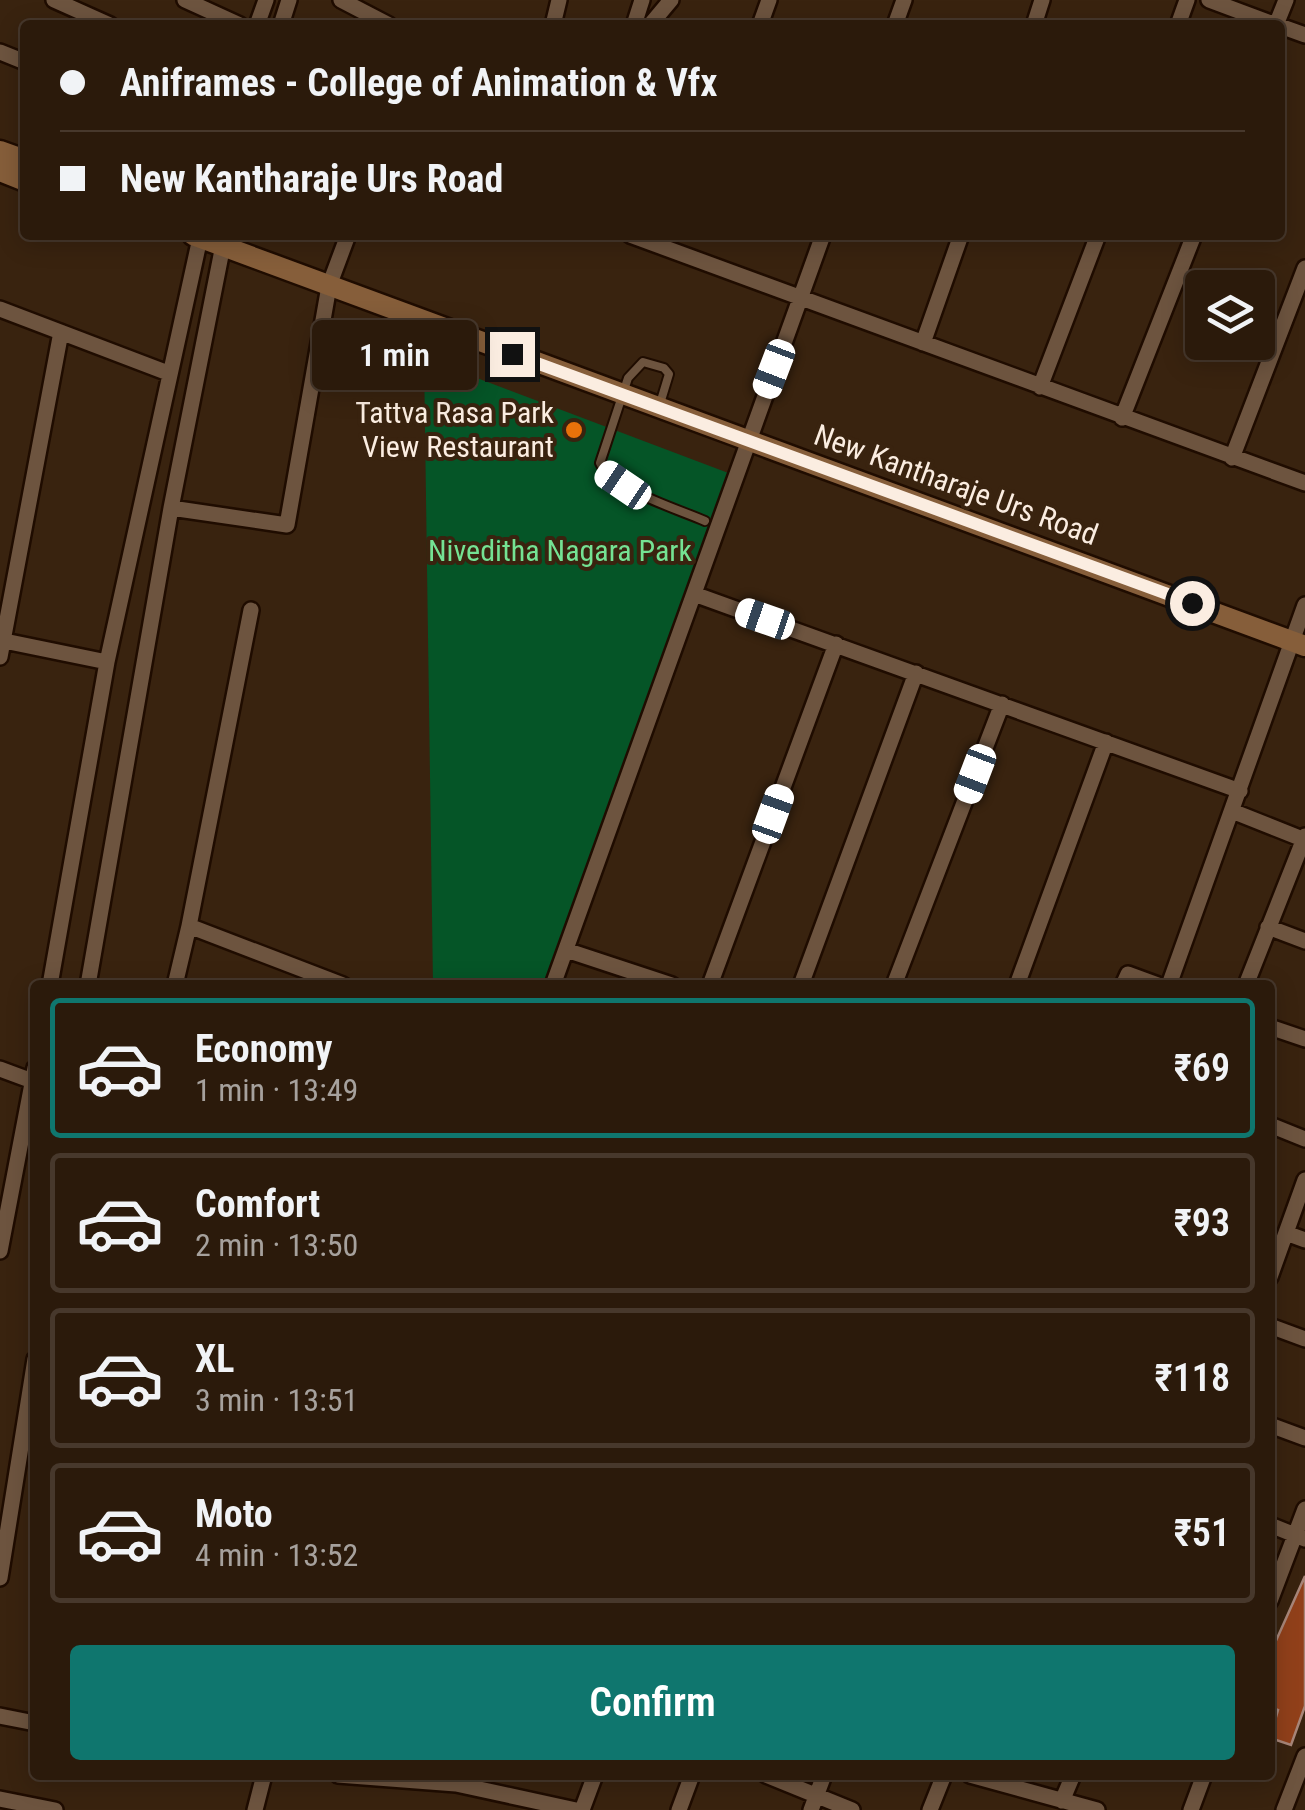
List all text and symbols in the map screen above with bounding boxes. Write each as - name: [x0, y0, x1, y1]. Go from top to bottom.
- text: Aniframes - College of Animation & Vfx: [120, 61, 718, 105]
- text: New Kantharaje Urs Road: [120, 157, 503, 201]
- map controls: [1185, 270, 1275, 360]
- button: layers: [1185, 270, 1275, 360]
- callout: 1 min: [312, 319, 477, 389]
- route end: [490, 332, 535, 377]
- text: 1 min: [359, 336, 430, 374]
- car: [749, 336, 799, 402]
- place label: Tattva Rasa Park View Restaurant: [355, 395, 554, 464]
- street label: New Kantharaje Urs Road: [810, 417, 1103, 552]
- marker: Tattva Rasa Park View Restaurant: [563, 419, 585, 441]
- car: [590, 456, 656, 514]
- park label: Niveditha Nagara Park: [428, 533, 692, 568]
- route start: [1170, 581, 1215, 626]
- car: [732, 595, 798, 643]
- car: [950, 741, 1000, 807]
- car: [749, 781, 797, 847]
- icon: car: [75, 1023, 165, 1113]
- text: Economy: [195, 1027, 332, 1071]
- text: ₹69: [1174, 1046, 1230, 1090]
- text: 1 min · 13:49: [195, 1071, 358, 1109]
- icon: car: [75, 1178, 165, 1268]
- text: Comfort: [195, 1182, 320, 1226]
- text: ₹93: [1174, 1201, 1230, 1245]
- text: 2 min · 13:50: [195, 1226, 358, 1264]
- icon: car: [75, 1333, 165, 1423]
- text: XL: [195, 1337, 234, 1381]
- text: ₹118: [1155, 1356, 1230, 1400]
- text: 3 min · 13:51: [195, 1381, 358, 1419]
- icon: car: [75, 1488, 165, 1578]
- text: Moto: [195, 1492, 273, 1536]
- text: ₹51: [1174, 1511, 1230, 1555]
- text: 4 min · 13:52: [195, 1536, 358, 1574]
- button: Confirm: [70, 1645, 1235, 1760]

